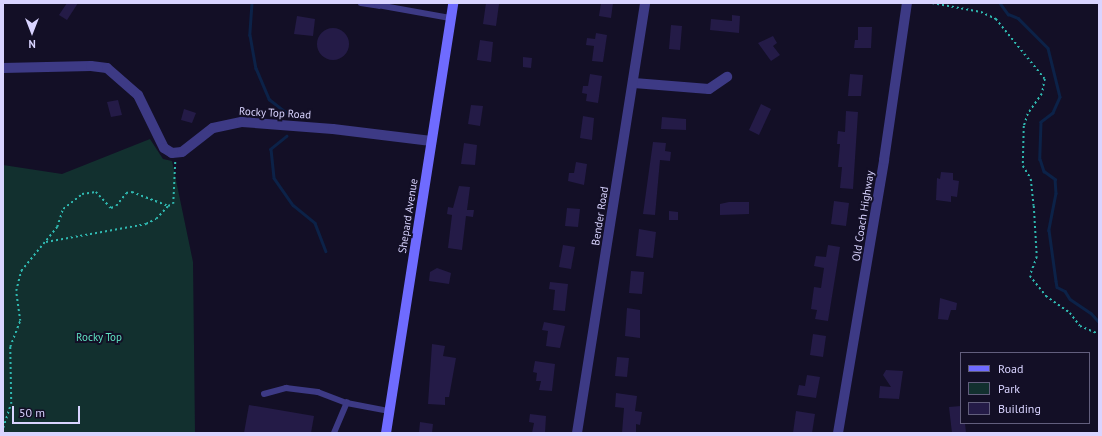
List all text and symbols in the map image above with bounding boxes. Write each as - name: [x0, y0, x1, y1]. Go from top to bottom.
- north arrow: [12, 12, 52, 52]
- text: N: [28, 37, 36, 51]
- street label: Rocky Top Road: [238, 105, 312, 121]
- street label: Old Coach Highway: [849, 170, 877, 262]
- street label: Shepard Avenue: [396, 178, 420, 254]
- street label: Bender Road: [589, 186, 611, 246]
- park label: Rocky Top: [76, 330, 122, 344]
- legend: [960, 352, 1090, 424]
- text: Road: [998, 361, 1023, 376]
- text: Park: [998, 381, 1020, 396]
- scale bar: [14, 398, 82, 424]
- text: Building: [998, 401, 1041, 416]
- text: 50 m: [19, 405, 45, 420]

